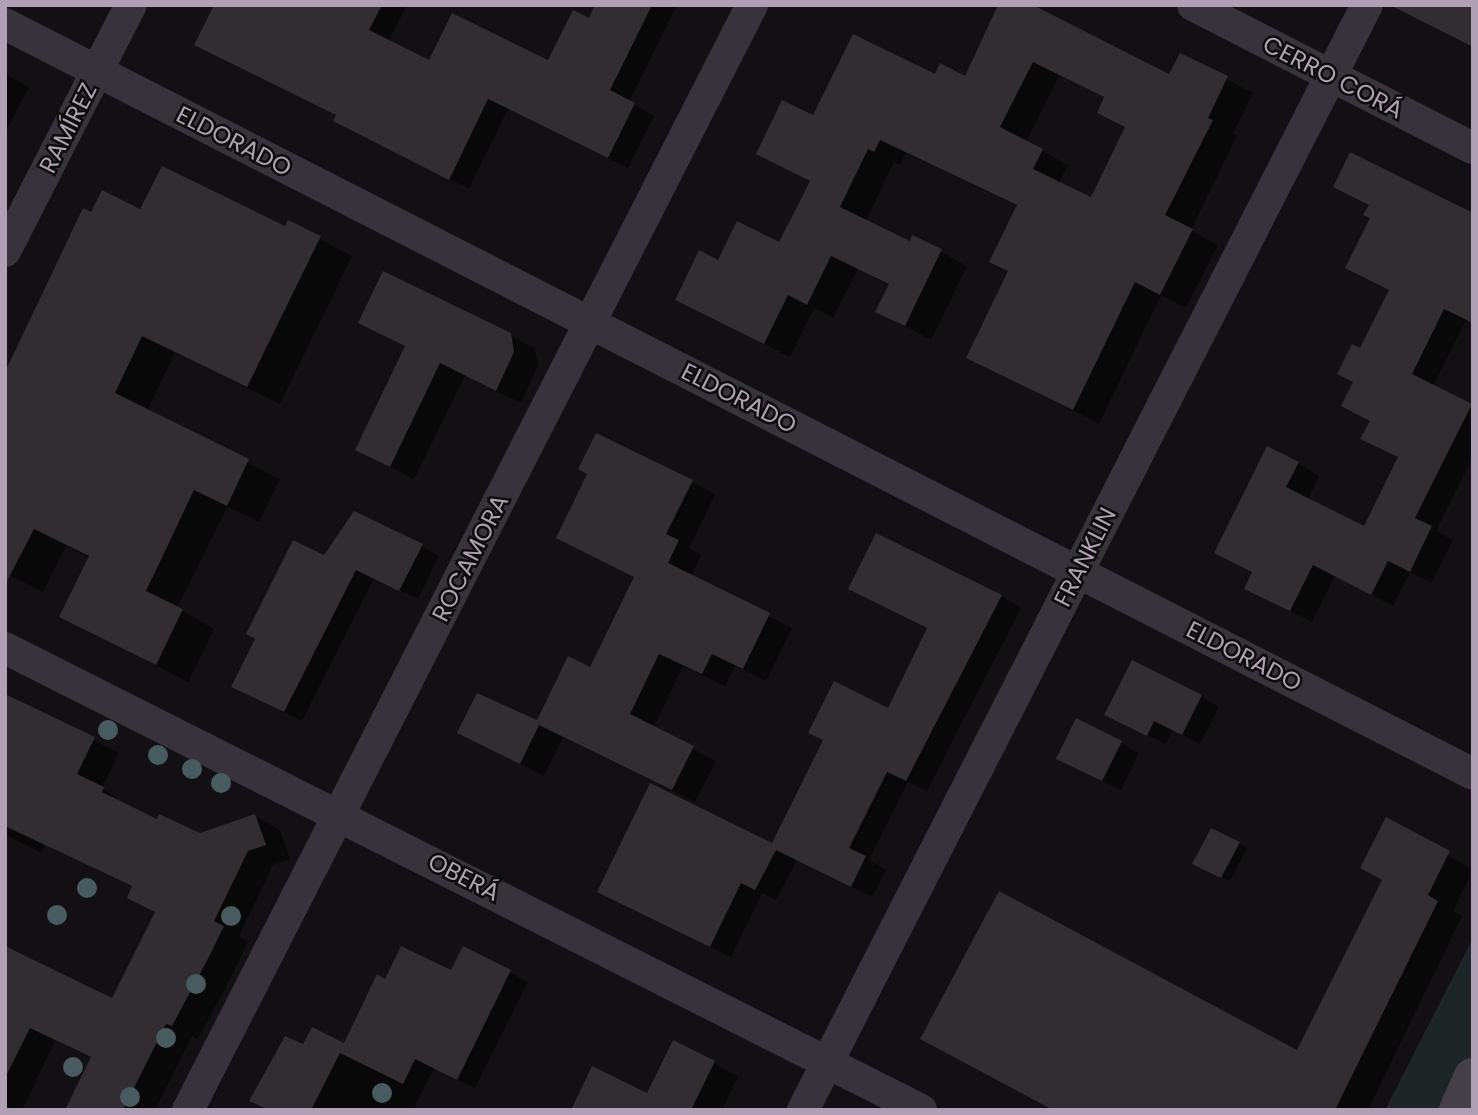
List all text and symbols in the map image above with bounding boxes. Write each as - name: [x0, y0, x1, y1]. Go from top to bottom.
- street label: CERRO CORÁ: [1258, 29, 1408, 125]
- street label: RAMÍREZ: [33, 78, 103, 178]
- street label: ELDORADO: [172, 100, 296, 182]
- street label: ELDORADO: [677, 357, 801, 439]
- street label: ROCAMORA: [426, 490, 514, 626]
- street label: FRANKLIN: [1048, 503, 1122, 611]
- street label: ELDORADO: [1182, 615, 1306, 697]
- street label: OBERÁ: [423, 847, 505, 907]

